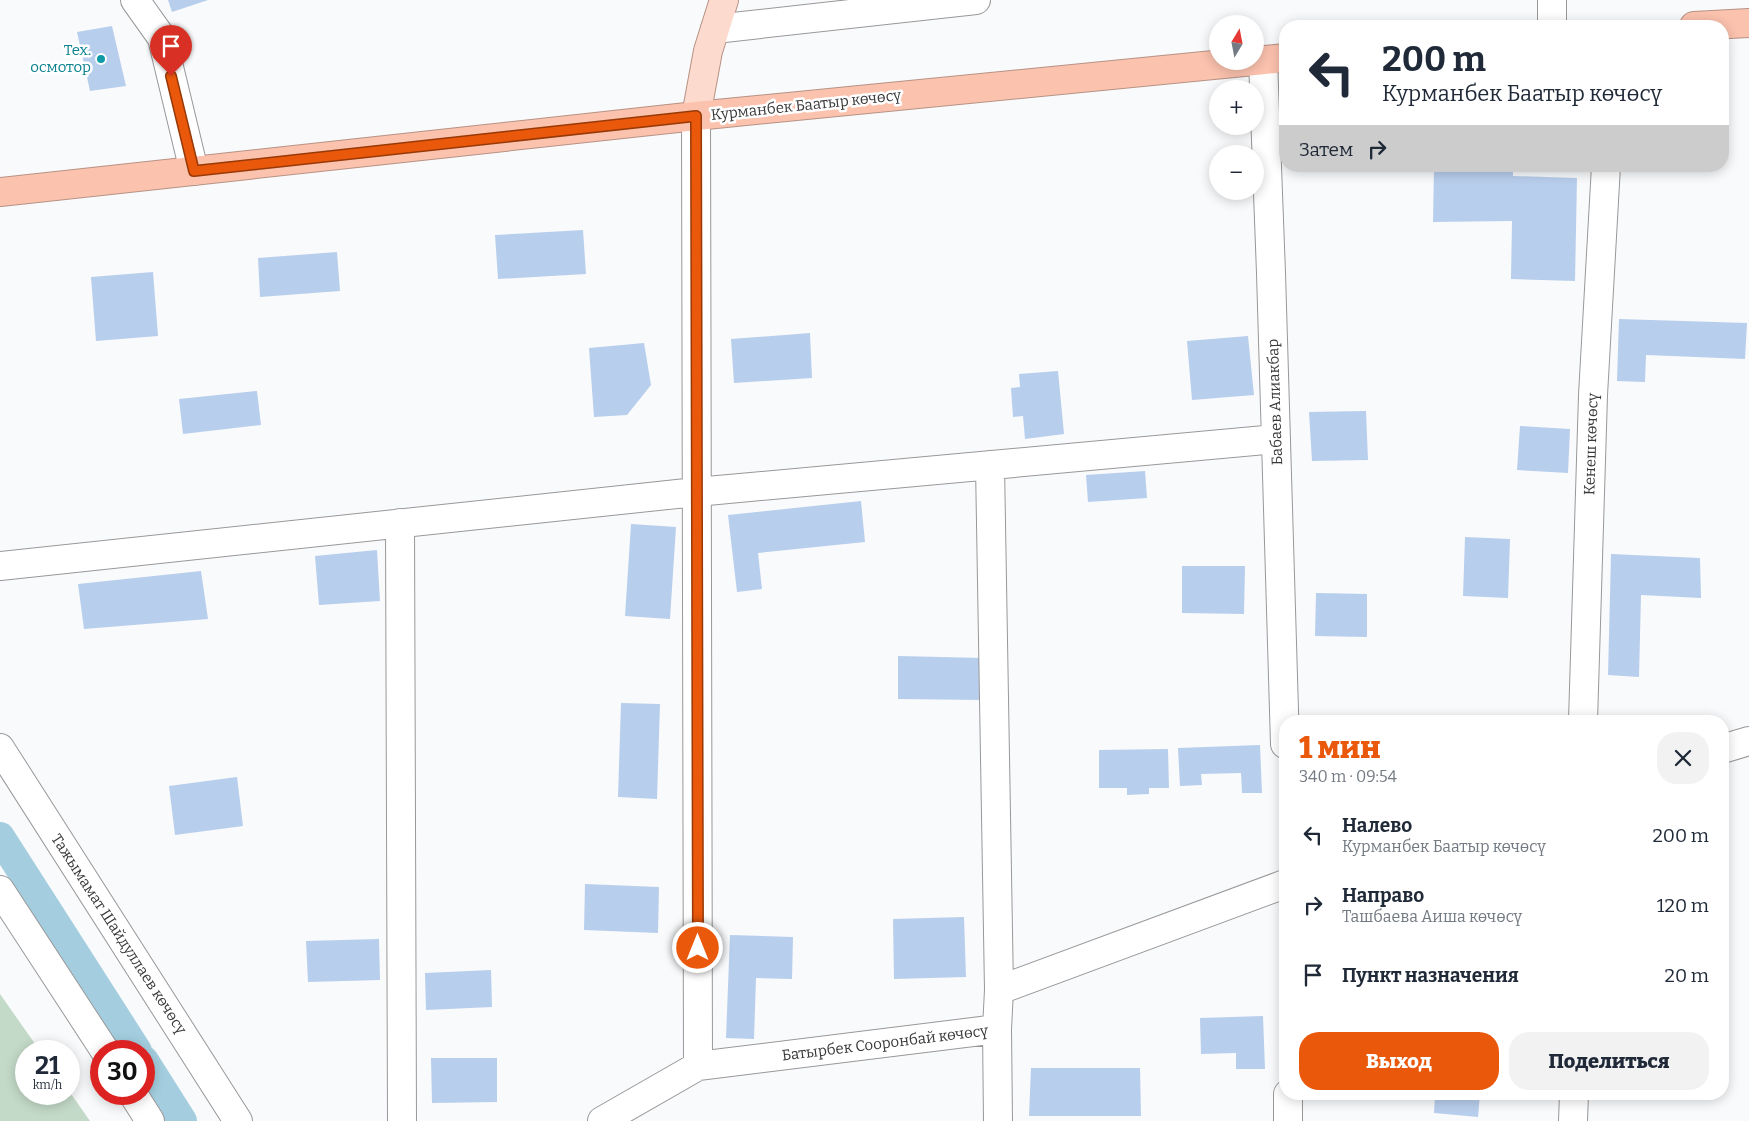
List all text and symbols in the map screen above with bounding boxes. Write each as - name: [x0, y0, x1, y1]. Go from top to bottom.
- north arrow: [1209, 15, 1264, 70]
- map controls: [1209, 15, 1264, 200]
- pin: [150, 25, 192, 76]
- icon: arrive: [157, 32, 185, 60]
- text: 200 m: [1382, 38, 1486, 80]
- icon: left: [1299, 40, 1364, 105]
- place label: Тех. осмотор: [30, 41, 91, 76]
- marker: Тех. осмотор: [95, 53, 107, 65]
- button: +: [1209, 80, 1264, 135]
- text: Курманбек Баатыр көчөсү: [1382, 80, 1662, 107]
- street label: Курманбек Баатыр көчөсү: [710, 86, 903, 124]
- icon: right: [1363, 135, 1391, 163]
- text: Затем: [1299, 138, 1353, 161]
- button: −: [1209, 145, 1264, 200]
- street label: Бабаев Алиакбар: [1264, 338, 1286, 466]
- street label: Кенеш көчөсү: [1580, 392, 1602, 495]
- text: 1 мин: [1299, 730, 1381, 766]
- button: close: [1657, 732, 1709, 784]
- text: 340 m · 09:54: [1299, 767, 1397, 786]
- text: Налево: [1342, 814, 1412, 837]
- icon: left: [1299, 821, 1327, 849]
- text: 200 m: [1652, 824, 1709, 847]
- street label: Тажымамат Шайдуллаев көчөсү: [48, 831, 191, 1038]
- text: Курманбек Баатыр көчөсү: [1342, 837, 1546, 856]
- text: Направо: [1342, 884, 1424, 907]
- icon: right: [1299, 891, 1327, 919]
- text: 120 m: [1657, 894, 1709, 917]
- text: Ташбаева Аиша көчөсү: [1342, 907, 1522, 926]
- position arrow: [671, 921, 723, 973]
- icon: arrive: [1299, 961, 1327, 989]
- text: Пункт назначения: [1342, 964, 1519, 987]
- text: 20 m: [1665, 964, 1709, 987]
- street label: Батырбек Сооронбай көчөсү: [781, 1021, 990, 1065]
- button: Выход: [1299, 1032, 1499, 1090]
- button: Поделиться: [1509, 1032, 1709, 1090]
- speed limit sign: 30: [90, 1040, 155, 1105]
- text: 21: [35, 1051, 60, 1081]
- text: km/h: [33, 1078, 62, 1092]

